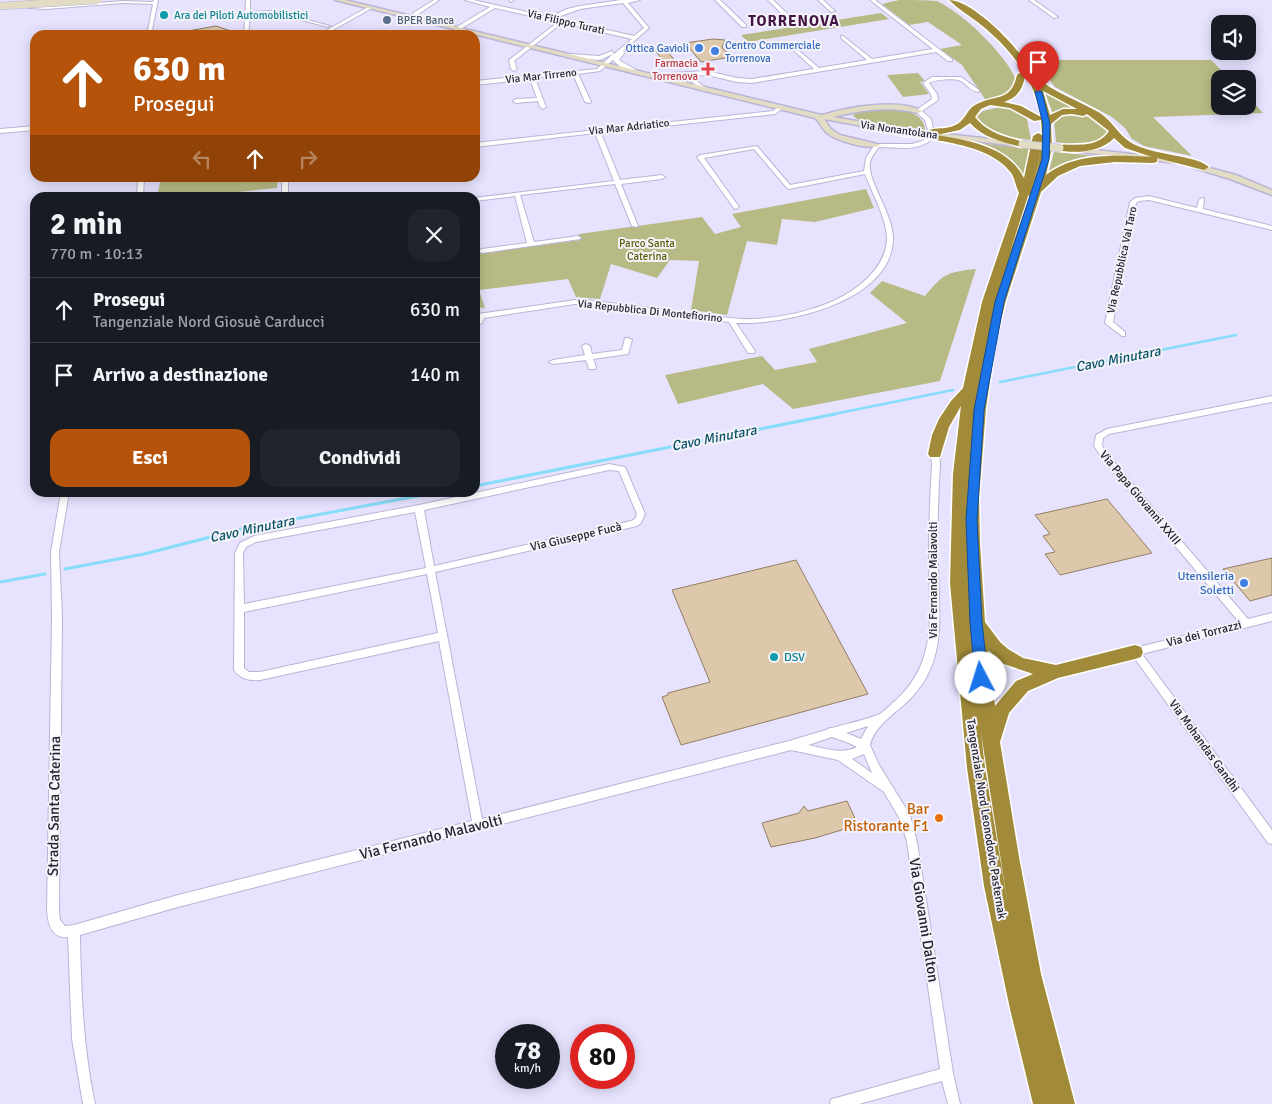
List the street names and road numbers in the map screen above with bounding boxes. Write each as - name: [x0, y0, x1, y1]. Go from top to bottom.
- street label: Via Filippo Turati: [526, 7, 606, 37]
- street label: Via Mar Tirreno: [505, 66, 578, 86]
- street label: Via Mar Adriatico: [588, 116, 670, 138]
- street label: Via Nonantolana: [859, 118, 939, 142]
- street label: Via Repubblica Val Taro: [1104, 205, 1140, 315]
- street label: Via Repubblica Di Montefiorino: [577, 297, 723, 325]
- street label: Via Papa Giovanni XXIII: [1096, 448, 1184, 548]
- street label: Via Giuseppe Fucà: [529, 519, 623, 555]
- street label: Via Fernando Malavolti: [926, 521, 941, 639]
- street label: Via dei Torrazzi: [1165, 617, 1243, 651]
- street label: Via Mohandas Gandhi: [1165, 697, 1243, 795]
- street label: Tangenziale Nord Leonodovic Pasternak: [963, 718, 1009, 920]
- street label: Strada Santa Caterina: [44, 736, 64, 876]
- street label: Via Fernando Malavolti: [358, 811, 504, 863]
- street label: Via Giovanni Dalton: [905, 857, 943, 983]

